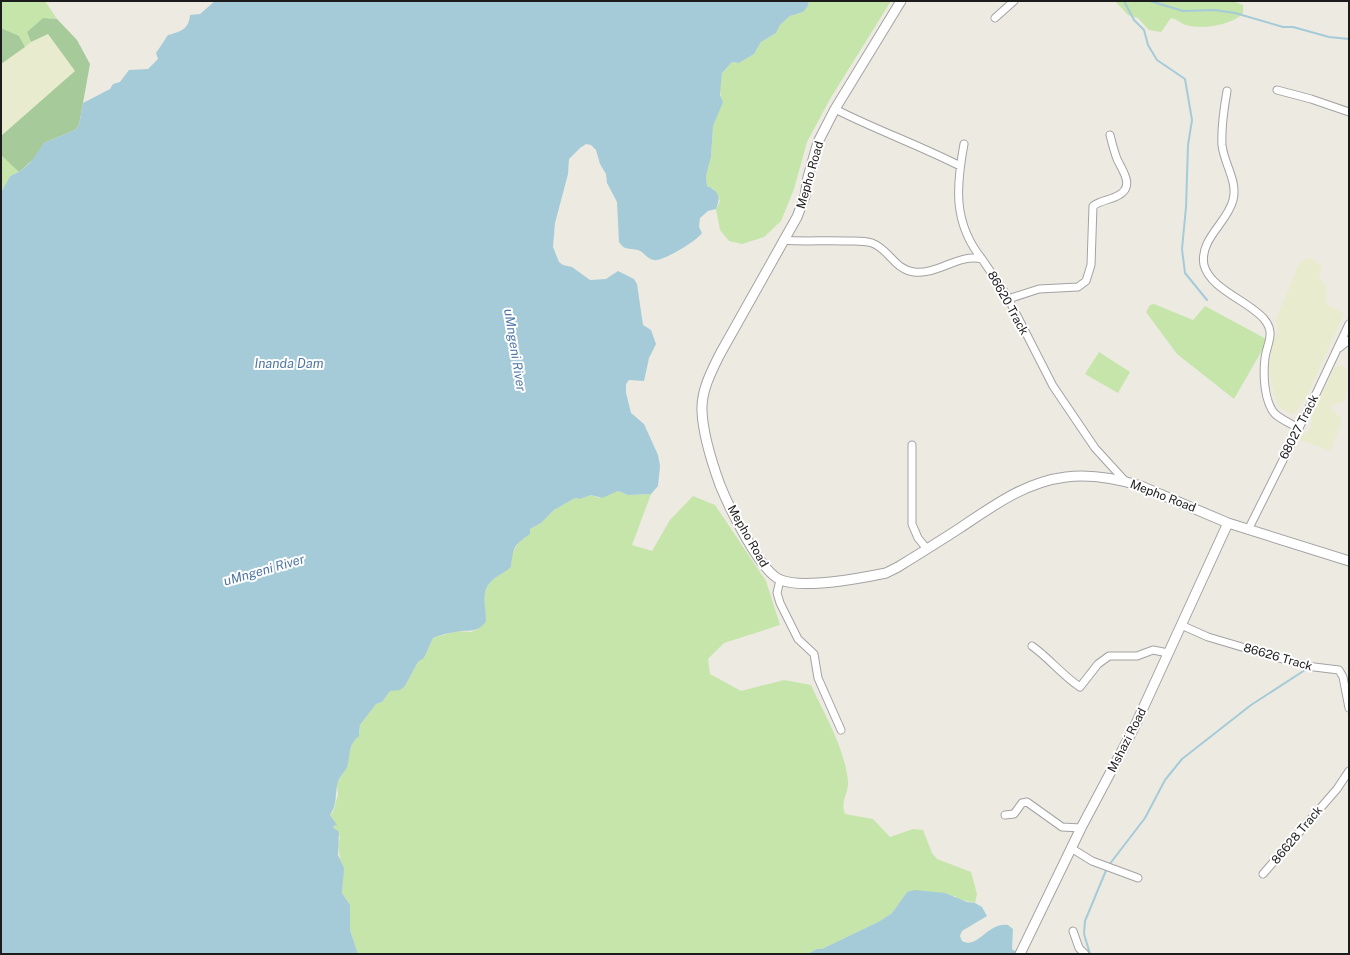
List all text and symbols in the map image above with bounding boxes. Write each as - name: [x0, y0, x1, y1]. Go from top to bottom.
- street label: Mepho Road: [794, 140, 826, 210]
- street label: 86620 Track: [985, 269, 1031, 338]
- water label: uMngeni River: [501, 308, 529, 393]
- water label: Inanda Dam: [254, 356, 324, 371]
- street label: 68027 Track: [1277, 392, 1321, 462]
- street label: Mepho Road: [1128, 477, 1198, 515]
- street label: Mepho Road: [725, 502, 771, 570]
- water label: uMngeni River: [222, 551, 306, 589]
- street label: 86626 Track: [1242, 640, 1314, 674]
- street label: Mshazi Road: [1105, 706, 1149, 774]
- street label: 86628 Track: [1269, 803, 1325, 867]

